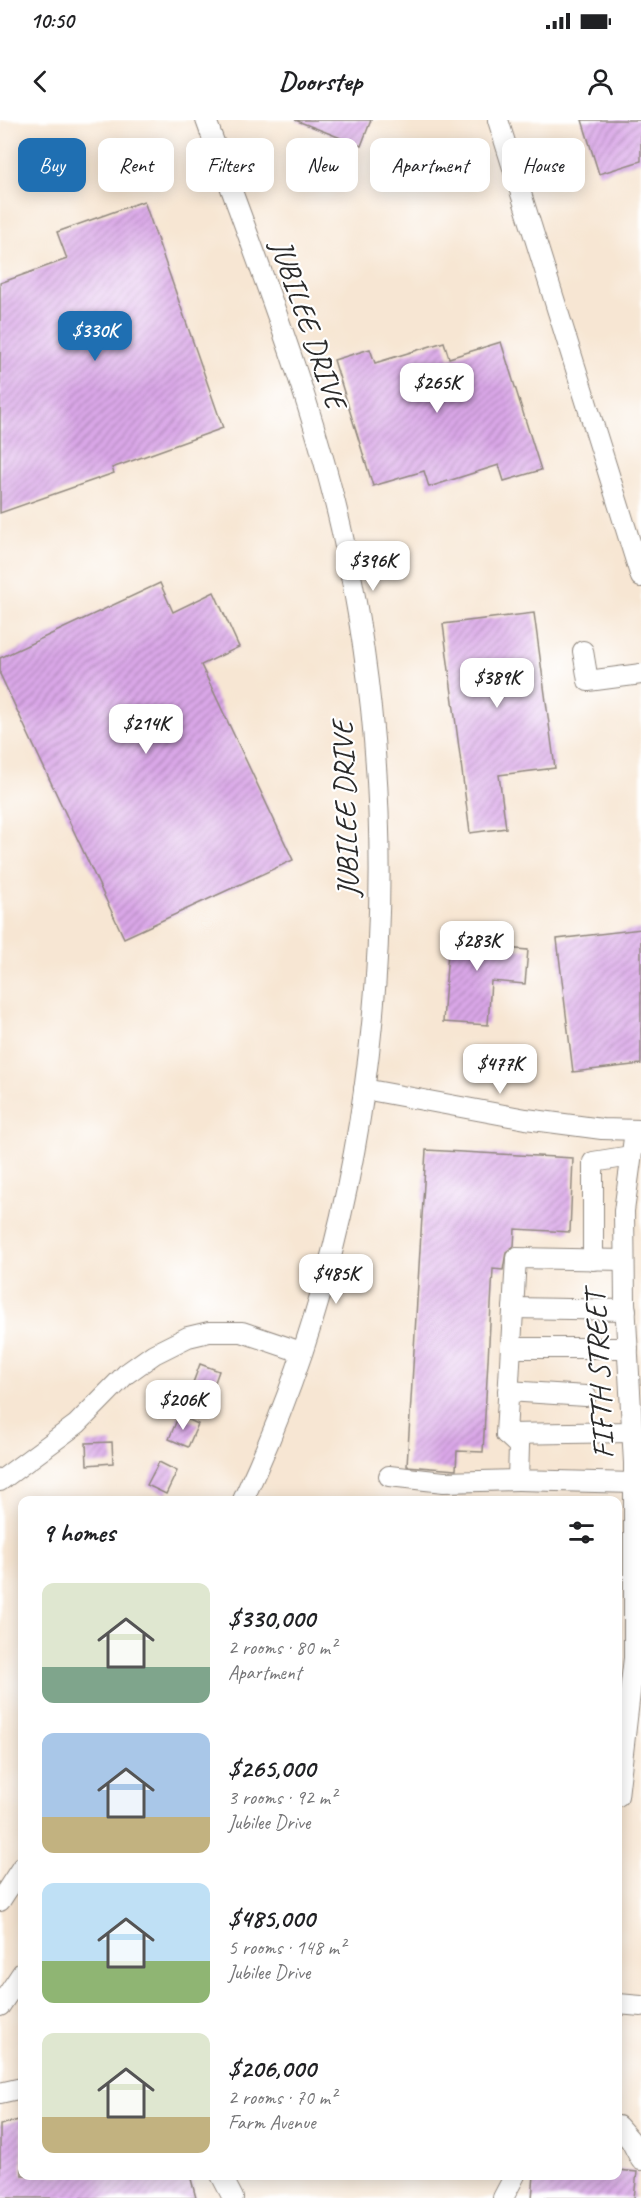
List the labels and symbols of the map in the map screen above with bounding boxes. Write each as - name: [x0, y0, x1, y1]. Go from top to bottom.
- street label: JUBILEE DRIVE: [262, 233, 357, 417]
- pin: $330K: [53, 311, 137, 362]
- pin: $265K: [395, 363, 479, 414]
- pin: $396K: [331, 541, 415, 592]
- pin: $389K: [455, 658, 539, 709]
- pin: $214K: [104, 704, 188, 755]
- street label: JUBILEE DRIVE: [323, 717, 367, 900]
- pin: $283K: [435, 921, 519, 972]
- pin: $477K: [458, 1044, 542, 1095]
- pin: $485K: [294, 1254, 378, 1305]
- street label: FIFTH STREET: [575, 1283, 622, 1460]
- pin: $206K: [141, 1380, 225, 1431]

